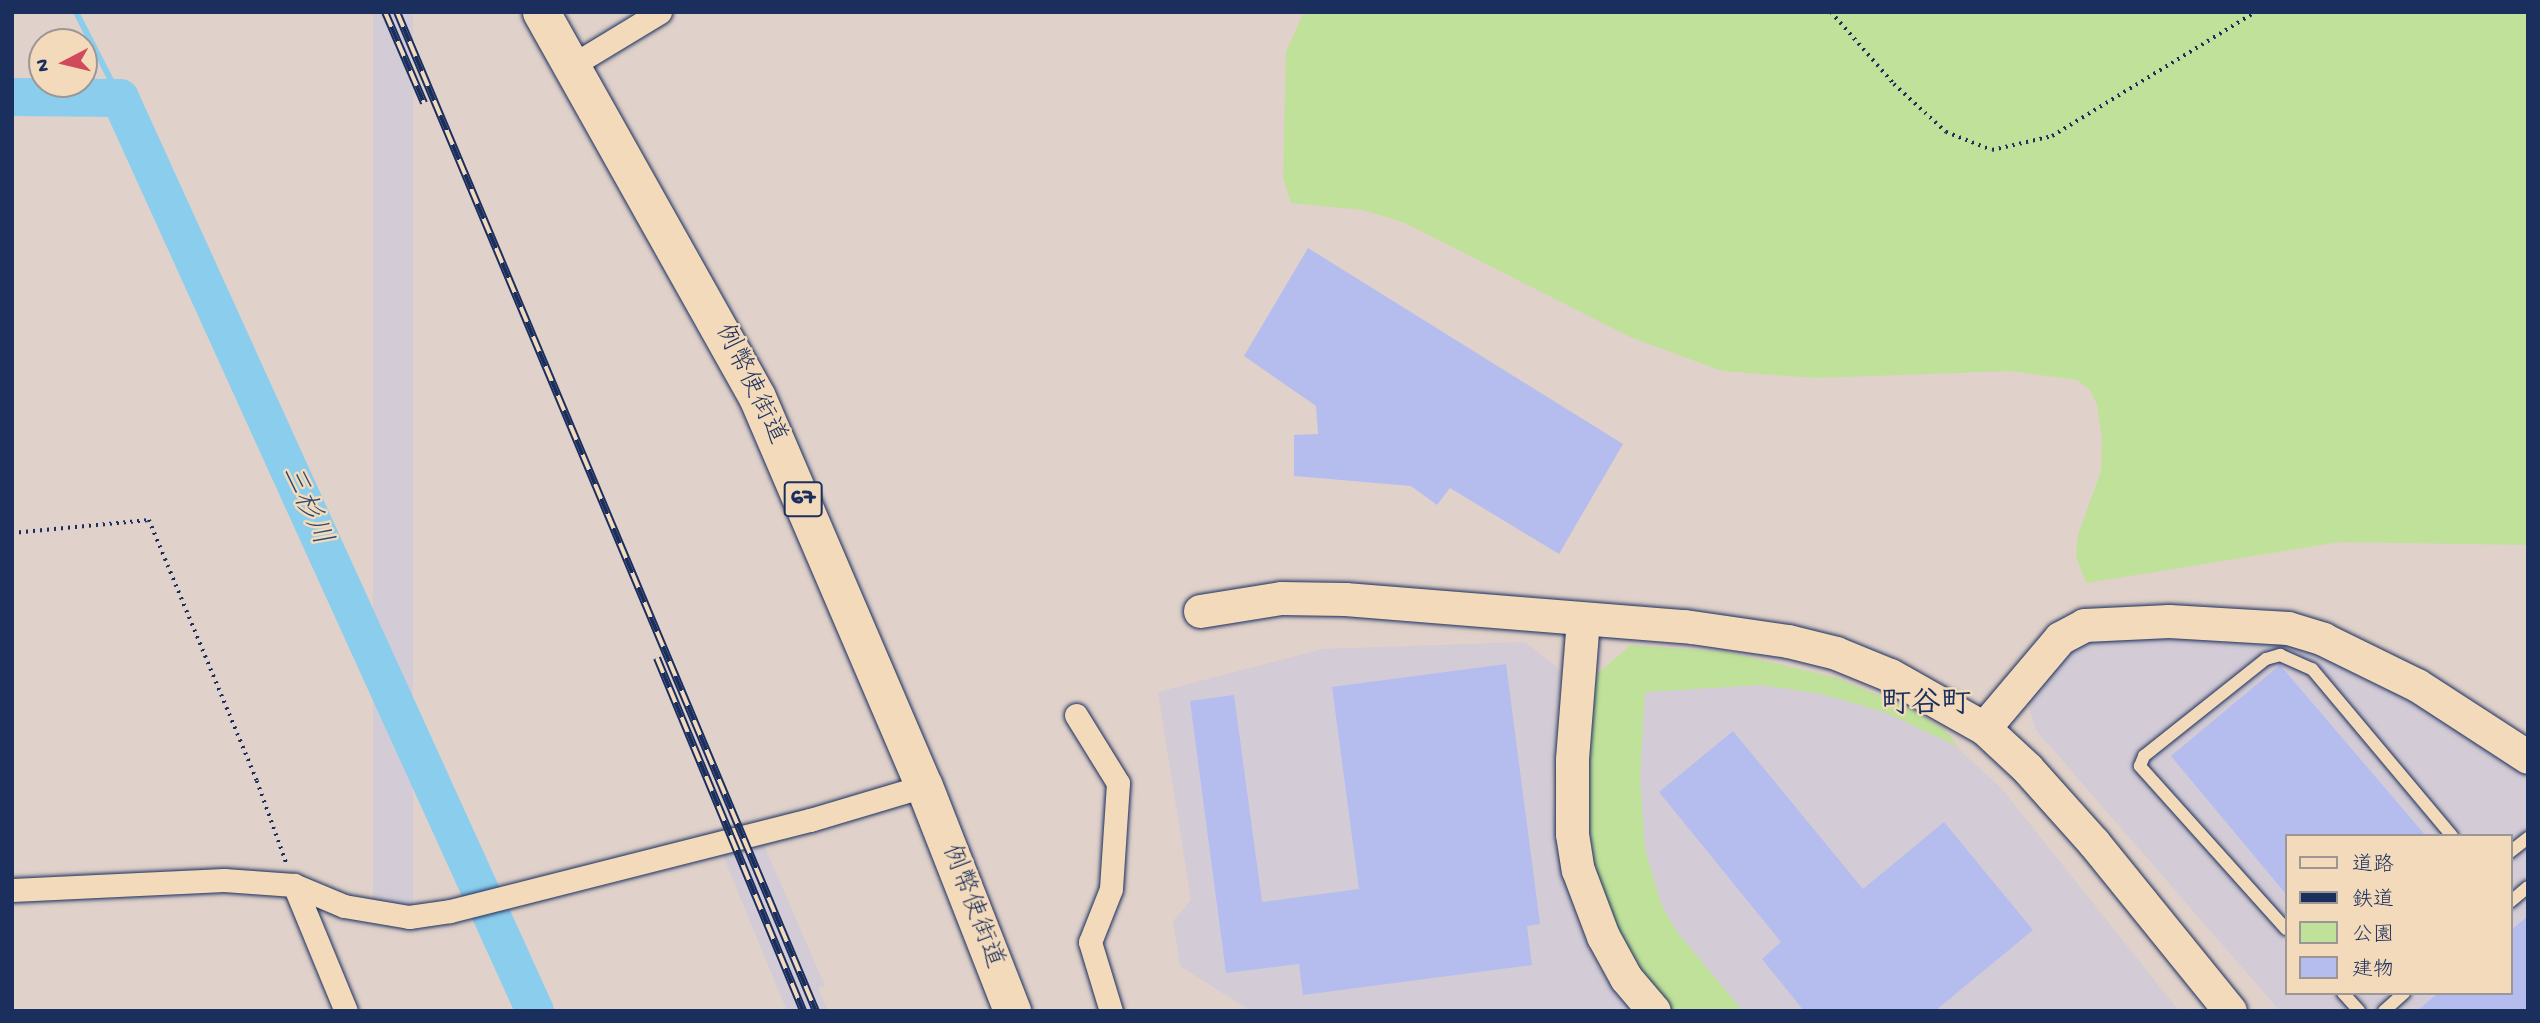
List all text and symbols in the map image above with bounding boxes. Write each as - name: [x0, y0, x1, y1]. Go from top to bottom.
- north arrow: [28, 28, 98, 98]
- text: N: [31, 58, 56, 73]
- street label: 例幣使街道: [706, 320, 792, 450]
- water label: 三杉川: [273, 461, 337, 551]
- road number: 67: [782, 478, 824, 520]
- district label: 町谷町: [1881, 688, 1971, 724]
- legend: [2284, 834, 2512, 995]
- street label: 例幣使街道: [933, 841, 1009, 973]
- text: 道路: [2352, 854, 2394, 879]
- text: 鉄道: [2352, 889, 2394, 914]
- text: 公園: [2352, 924, 2394, 949]
- text: 建物: [2352, 959, 2394, 984]

